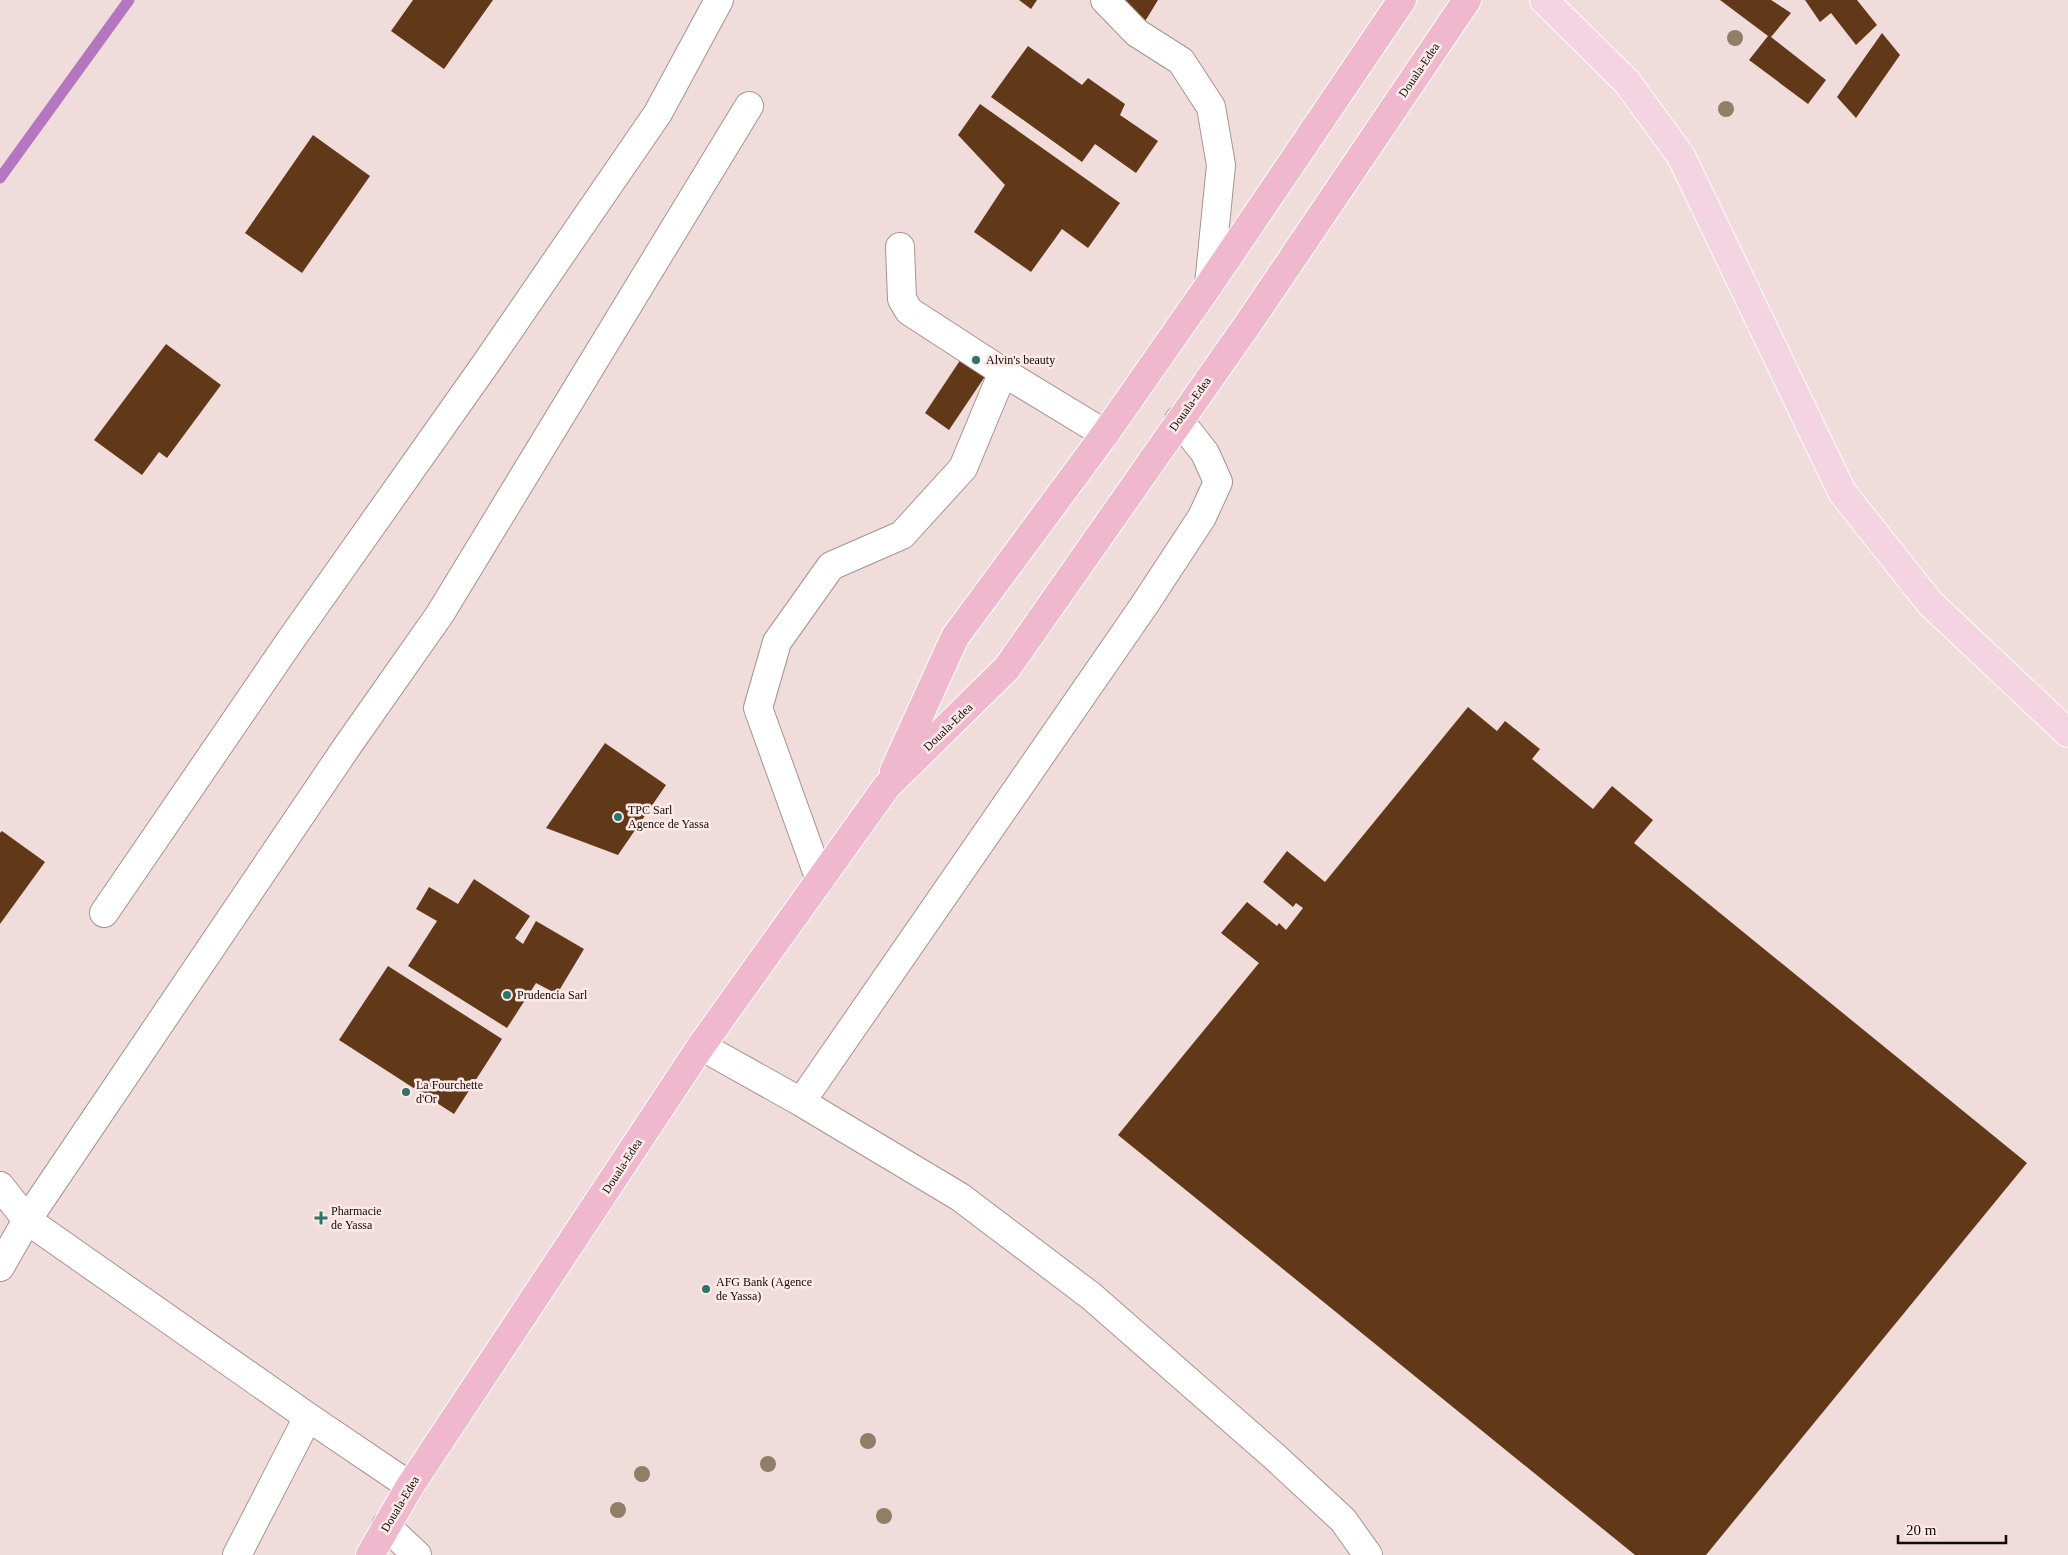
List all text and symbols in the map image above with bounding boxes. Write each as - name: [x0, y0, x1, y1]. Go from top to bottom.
- street label: Douala-Edea: [1396, 40, 1443, 100]
- place label: Alvin's beauty: [986, 353, 1055, 367]
- marker: Alvin's beauty: [970, 354, 982, 366]
- street label: Douala-Edea: [1166, 374, 1214, 434]
- street label: Douala-Edea: [921, 700, 976, 754]
- place label: TPC Sarl Agence de Yassa: [628, 803, 710, 831]
- marker: TPC Sarl Agence de Yassa: [612, 811, 624, 823]
- place label: Prudencia Sarl: [517, 988, 588, 1002]
- marker: Prudencia Sarl: [501, 989, 513, 1001]
- place label: La Fourchette d'Or: [416, 1078, 483, 1106]
- marker: La Fourchette d'Or: [400, 1086, 412, 1098]
- street label: Douala-Edea: [599, 1135, 645, 1196]
- place label: Pharmacie de Yassa: [331, 1204, 382, 1232]
- marker: Pharmacie de Yassa: [315, 1212, 327, 1224]
- place label: AFG Bank (Agence de Yassa): [716, 1275, 812, 1303]
- marker: AFG Bank (Agence de Yassa): [700, 1283, 712, 1295]
- street label: Douala-Edea: [378, 1473, 422, 1534]
- scale bar: [1898, 1512, 2006, 1544]
- text: 20 m: [1906, 1522, 1937, 1538]

